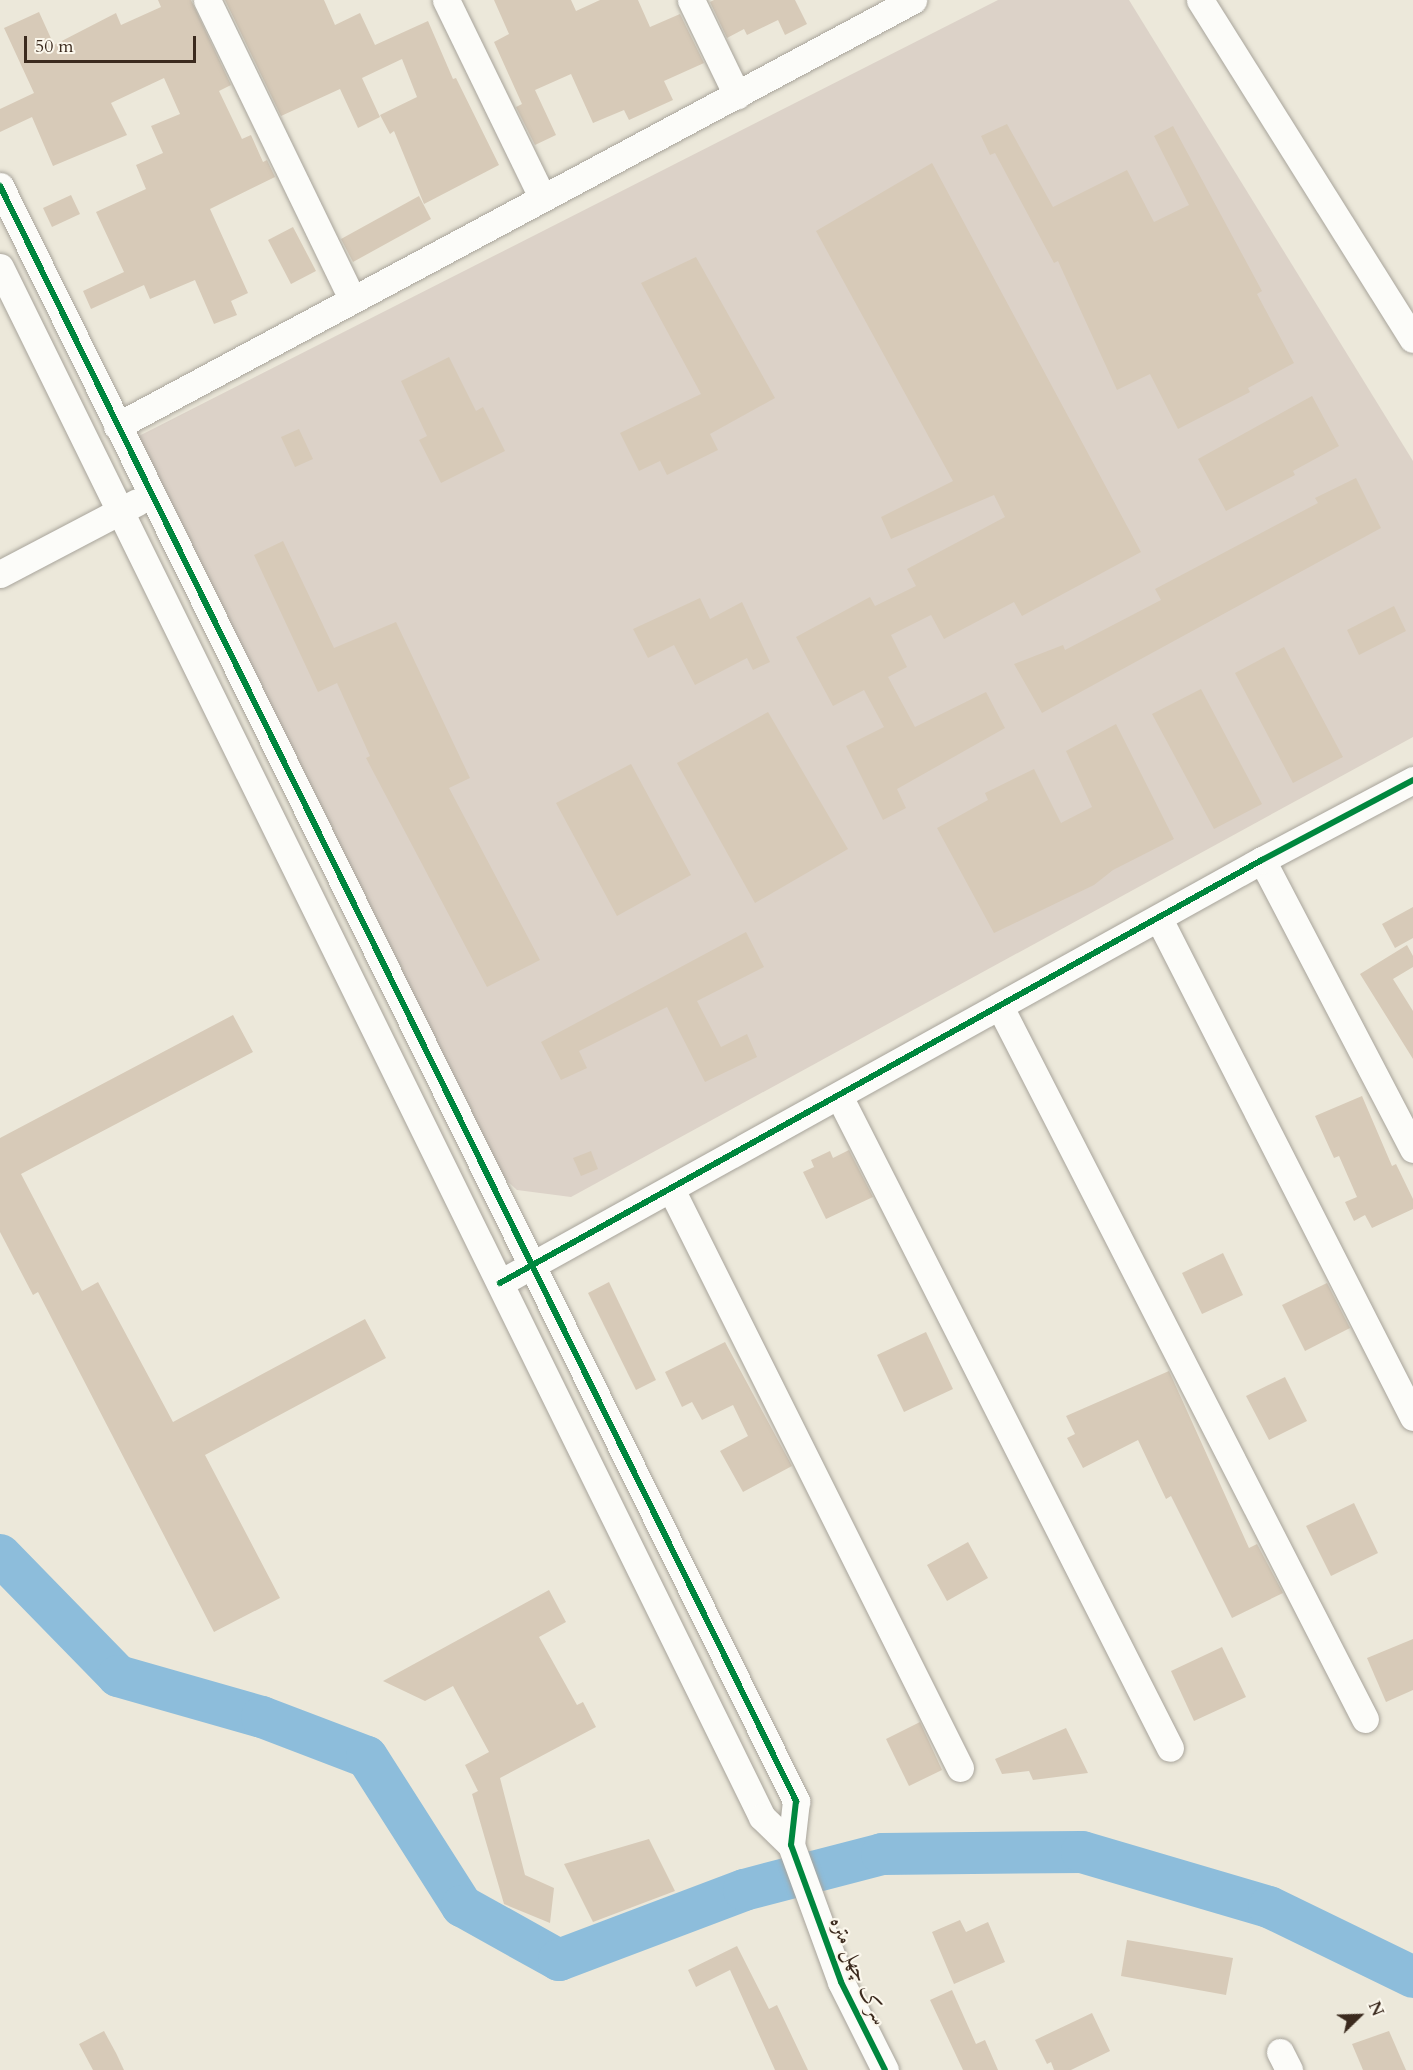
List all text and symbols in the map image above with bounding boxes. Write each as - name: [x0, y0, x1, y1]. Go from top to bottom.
- scale bar: [27, 24, 200, 62]
- text: 50 m: [35, 34, 74, 59]
- street label: سرک چهل متره: [824, 1913, 892, 2029]
- north arrow: [1329, 1986, 1389, 2046]
- text: N: [1363, 1998, 1388, 2020]

